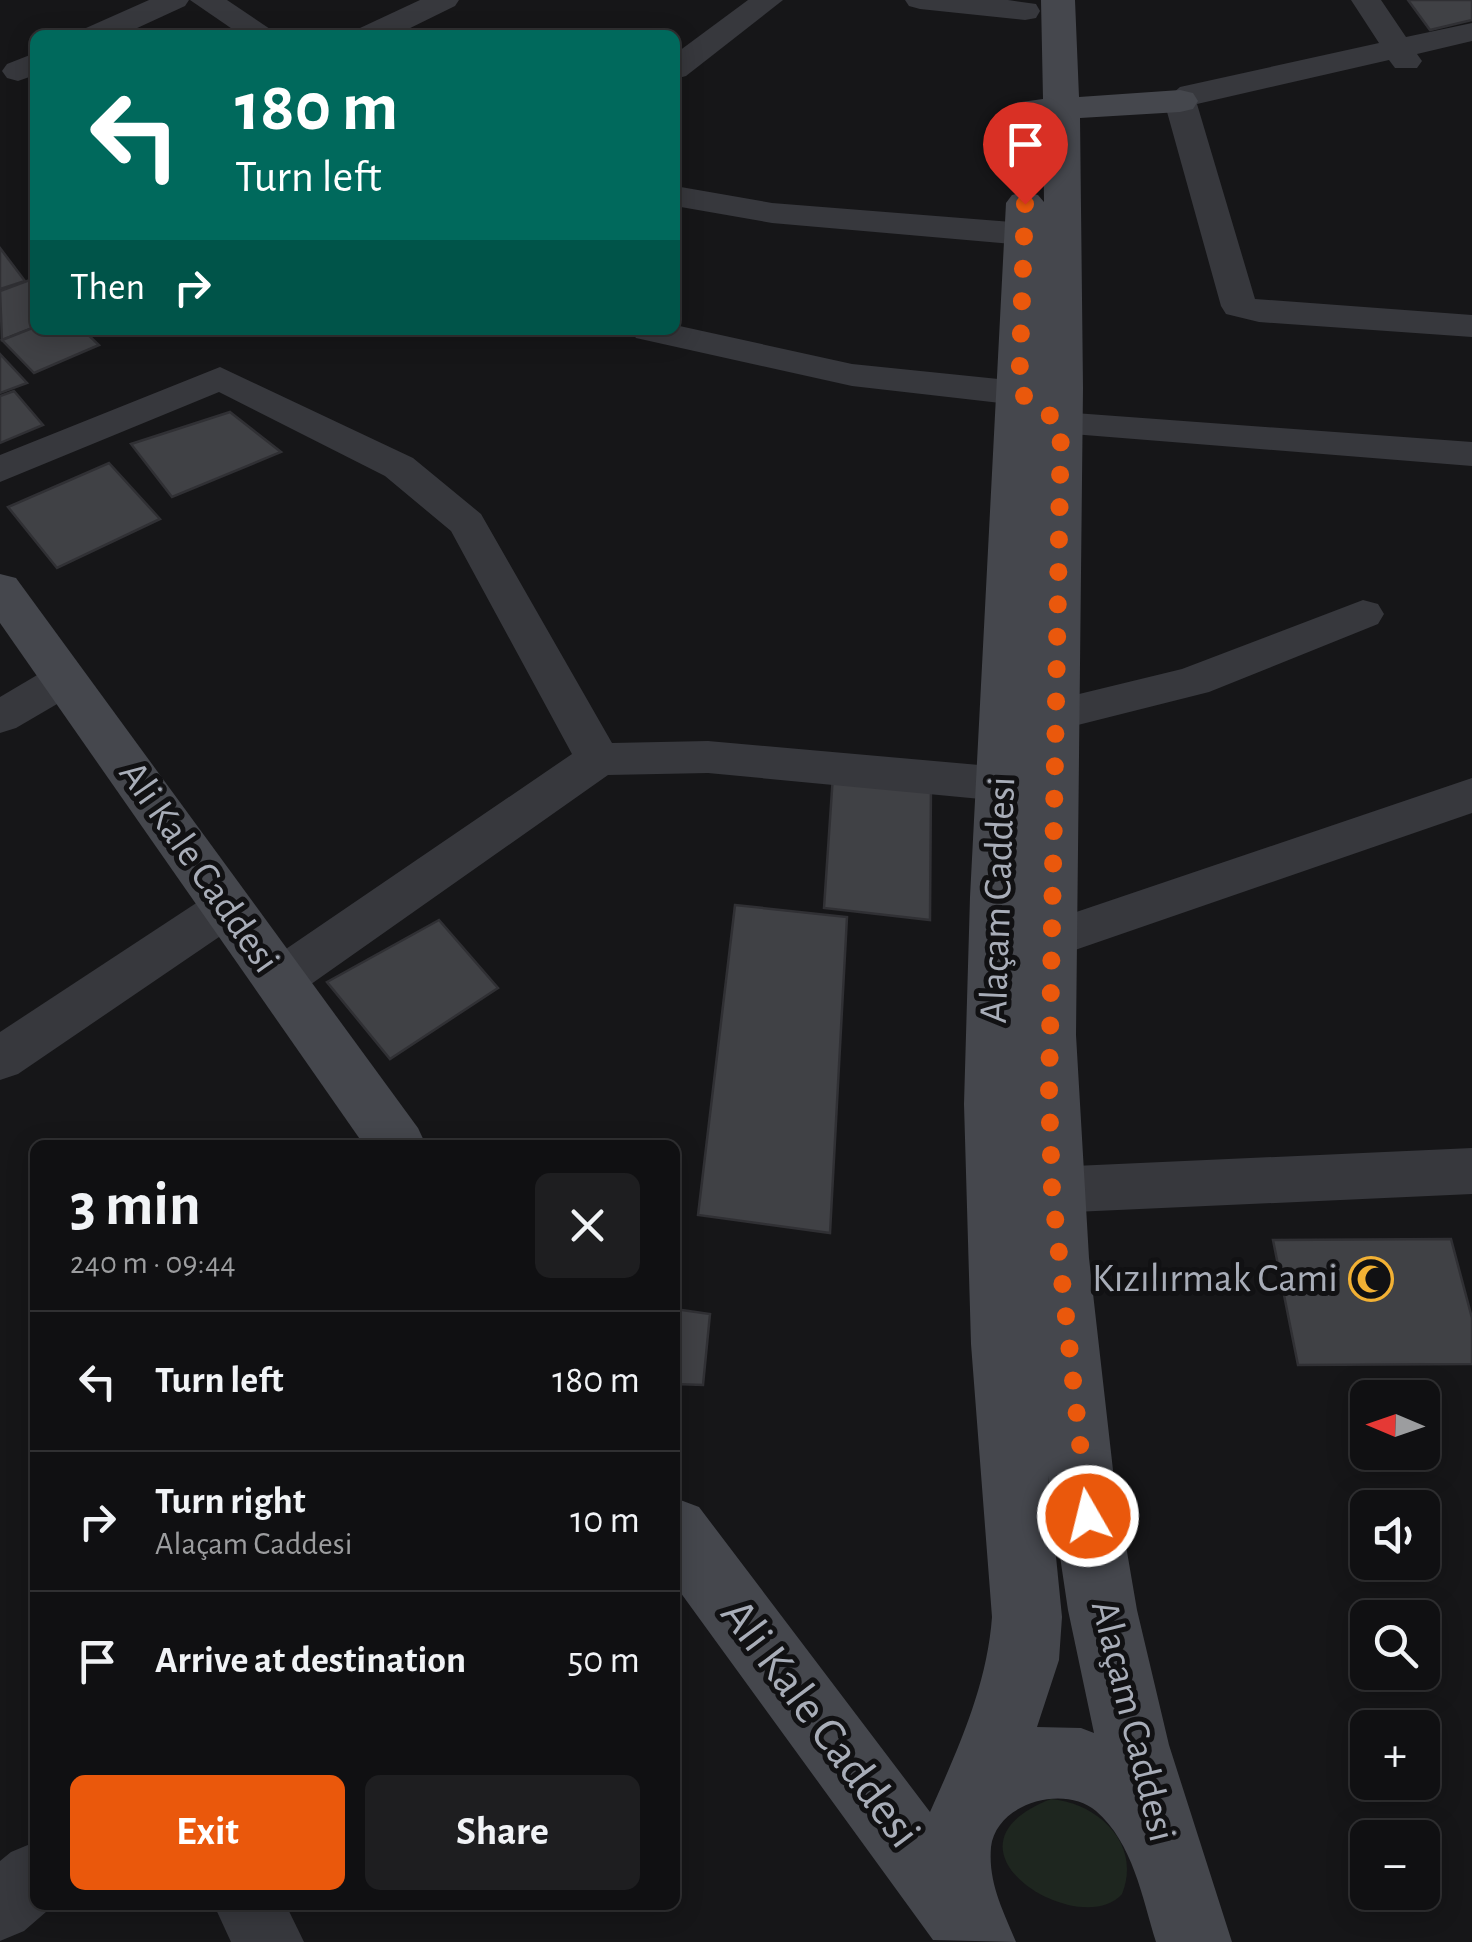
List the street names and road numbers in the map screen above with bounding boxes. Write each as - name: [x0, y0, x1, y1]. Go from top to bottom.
- street label: Ali Kale Caddesi: [112, 754, 286, 980]
- street label: Alaçam Caddesi: [974, 776, 1022, 1024]
- street label: Ali Kale Caddesi: [711, 1591, 929, 1857]
- street label: Alaçam Caddesi: [1084, 1596, 1182, 1846]

